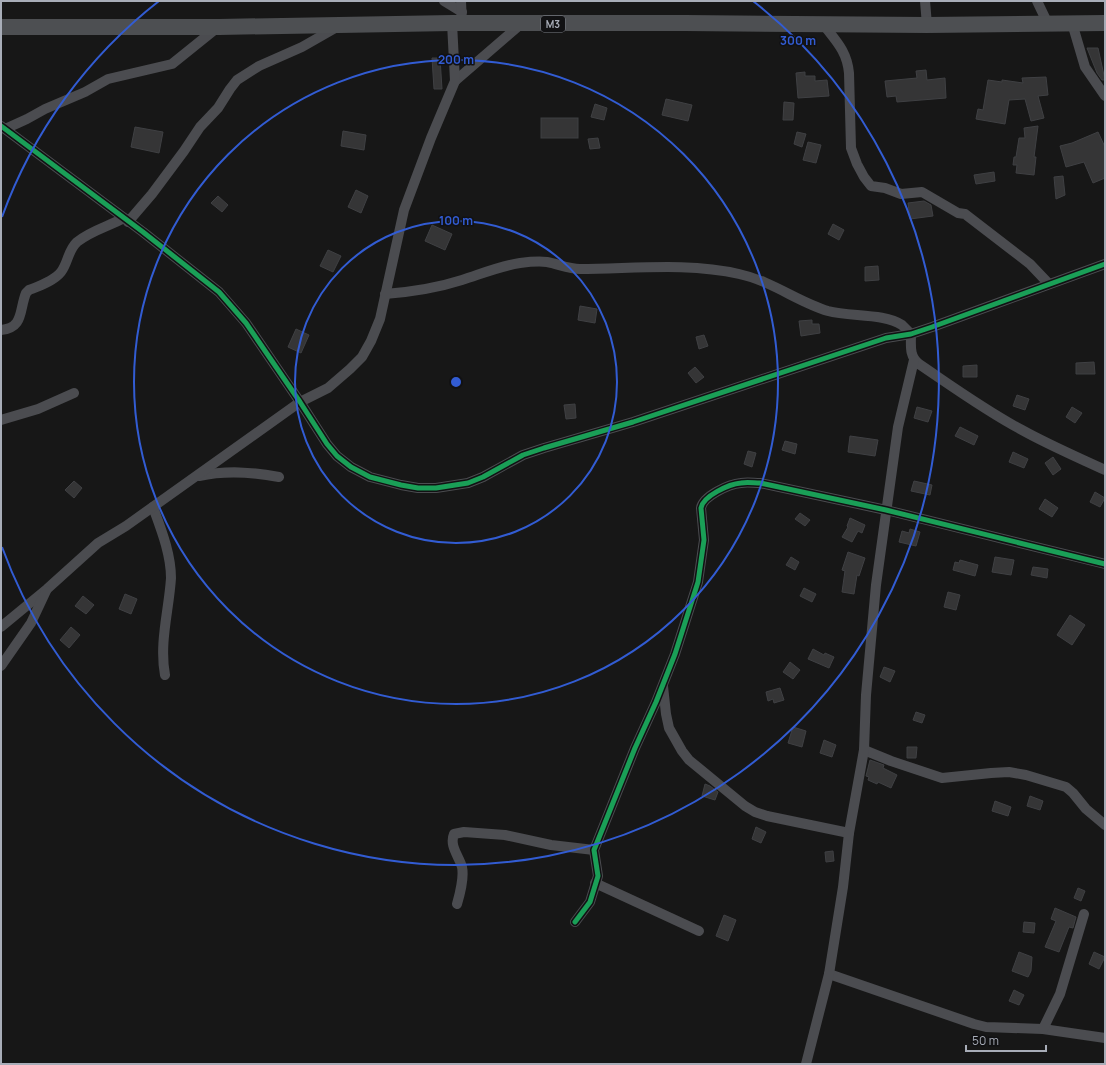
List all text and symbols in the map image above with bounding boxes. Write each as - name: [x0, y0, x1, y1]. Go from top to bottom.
- road number: M3: [541, 16, 565, 32]
- text: 300 m: [780, 32, 816, 49]
- text: 200 m: [438, 51, 474, 68]
- text: 100 m: [439, 212, 473, 229]
- centre of rings: [449, 375, 463, 389]
- scale bar: [966, 1027, 1046, 1053]
- text: 50 m: [972, 1032, 999, 1049]

